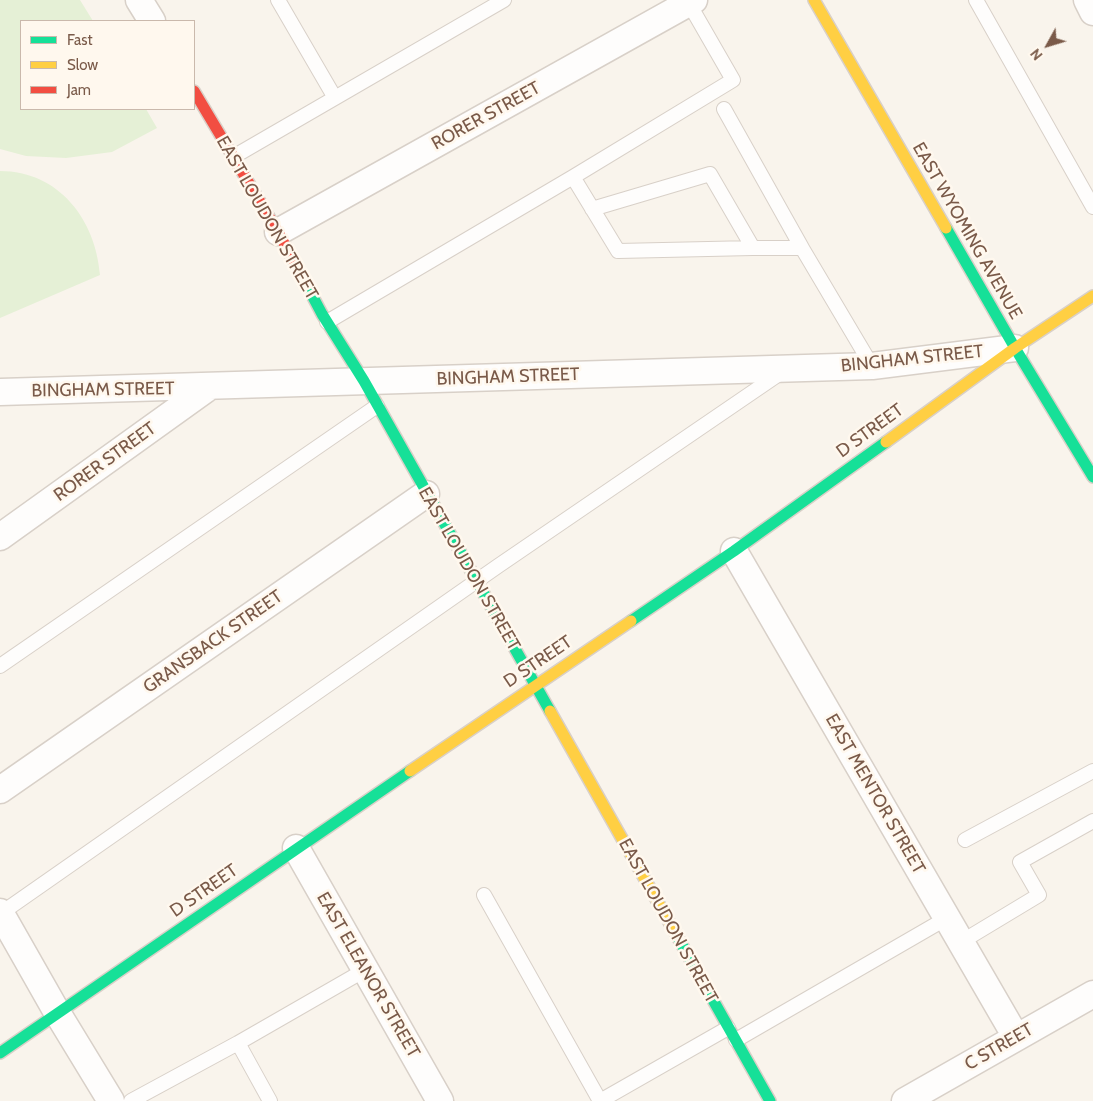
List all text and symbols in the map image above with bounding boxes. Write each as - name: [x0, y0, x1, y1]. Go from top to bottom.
- legend: [20, 20, 195, 110]
- north arrow: [1023, 20, 1073, 70]
- text: Fast: [67, 31, 92, 49]
- text: N: [1026, 45, 1046, 64]
- text: Slow: [67, 56, 98, 74]
- street label: RORER STREET: [428, 77, 544, 155]
- text: Jam: [67, 81, 91, 99]
- street label: EAST LOUDON STREET: [211, 133, 323, 303]
- street label: EAST WYOMING AVENUE: [908, 139, 1026, 323]
- street label: BINGHAM STREET: [840, 341, 984, 377]
- street label: BINGHAM STREET: [436, 364, 580, 390]
- street label: BINGHAM STREET: [31, 378, 175, 402]
- street label: D STREET: [832, 399, 908, 463]
- street label: RORER STREET: [50, 418, 160, 506]
- street label: EAST LOUDON STREET: [413, 484, 525, 654]
- street label: GRANSBACK STREET: [139, 586, 287, 698]
- street label: D STREET: [500, 631, 576, 693]
- street label: EAST MENTOR STREET: [820, 710, 930, 878]
- street label: EAST LOUDON STREET: [614, 835, 722, 1007]
- street label: D STREET: [166, 860, 242, 922]
- street label: EAST ELEANOR STREET: [312, 889, 424, 1061]
- street label: C STREET: [961, 1019, 1037, 1075]

